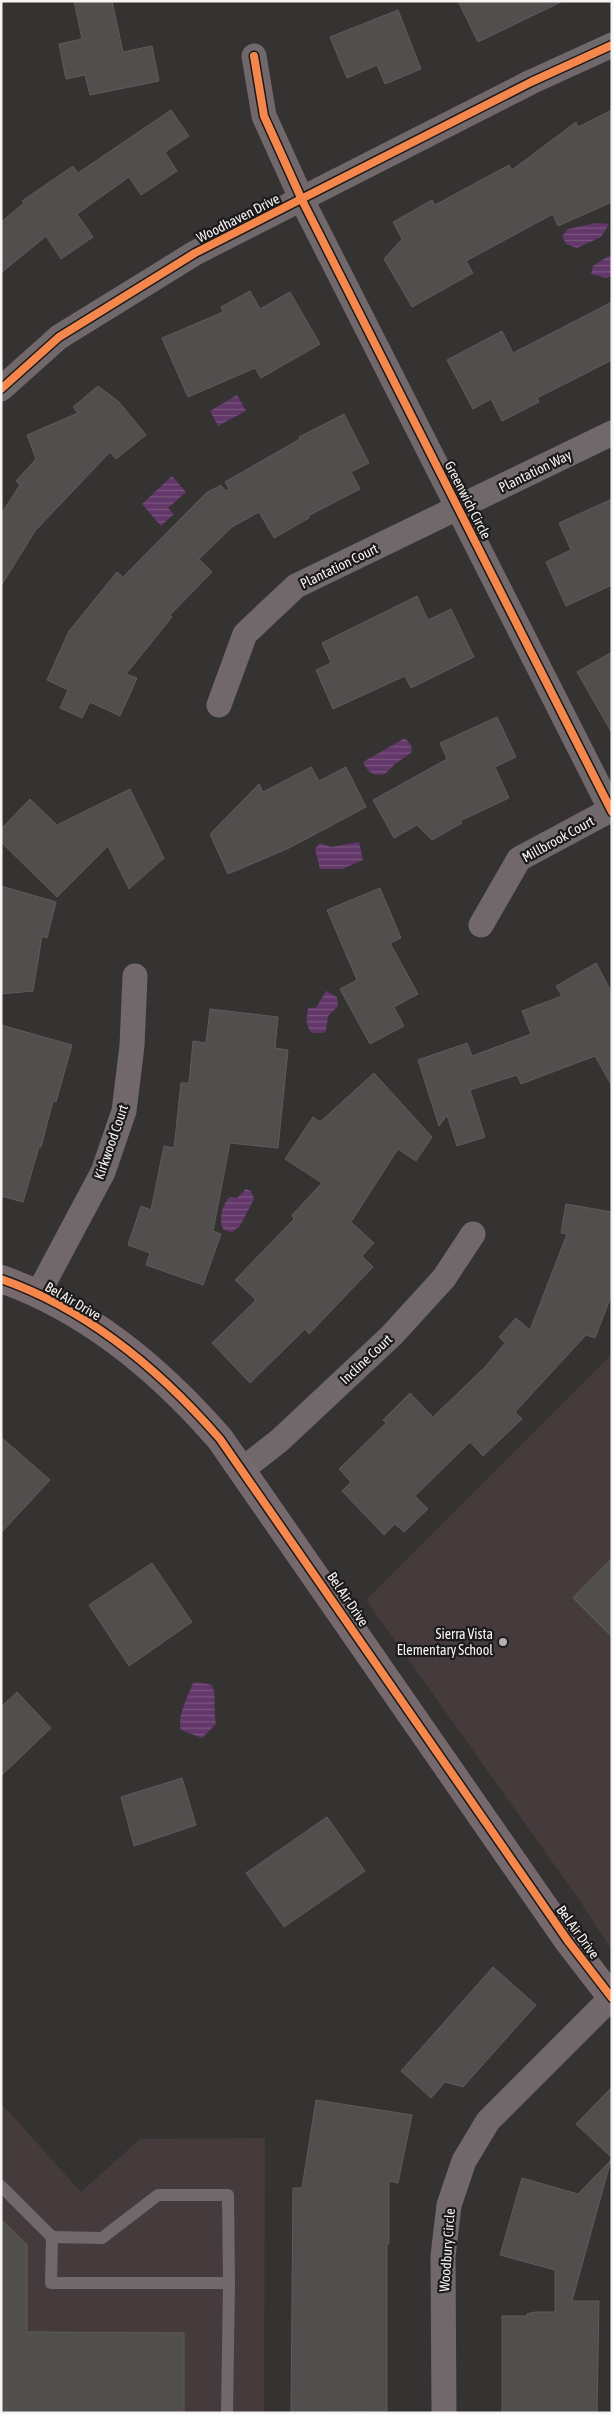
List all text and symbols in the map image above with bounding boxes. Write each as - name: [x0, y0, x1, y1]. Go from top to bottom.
- street label: Woodhaven Drive: [194, 190, 282, 246]
- street label: Plantation Way: [496, 446, 574, 495]
- street label: Greenwich Circle: [442, 458, 494, 542]
- street label: Plantation Court: [297, 540, 381, 592]
- street label: Millbrook Court: [519, 813, 597, 865]
- street label: Kirkwood Court: [91, 1103, 131, 1181]
- street label: Bel Air Drive: [42, 1279, 104, 1323]
- street label: Incline Court: [337, 1331, 395, 1387]
- street label: Bel Air Drive: [324, 1569, 372, 1629]
- place label: Sierra Vista Elementary School: [397, 1626, 493, 1658]
- marker: Sierra Vista Elementary School: [497, 1636, 509, 1648]
- street label: Bel Air Drive: [553, 1902, 603, 1962]
- street label: Woodbury Circle: [436, 2208, 458, 2292]

